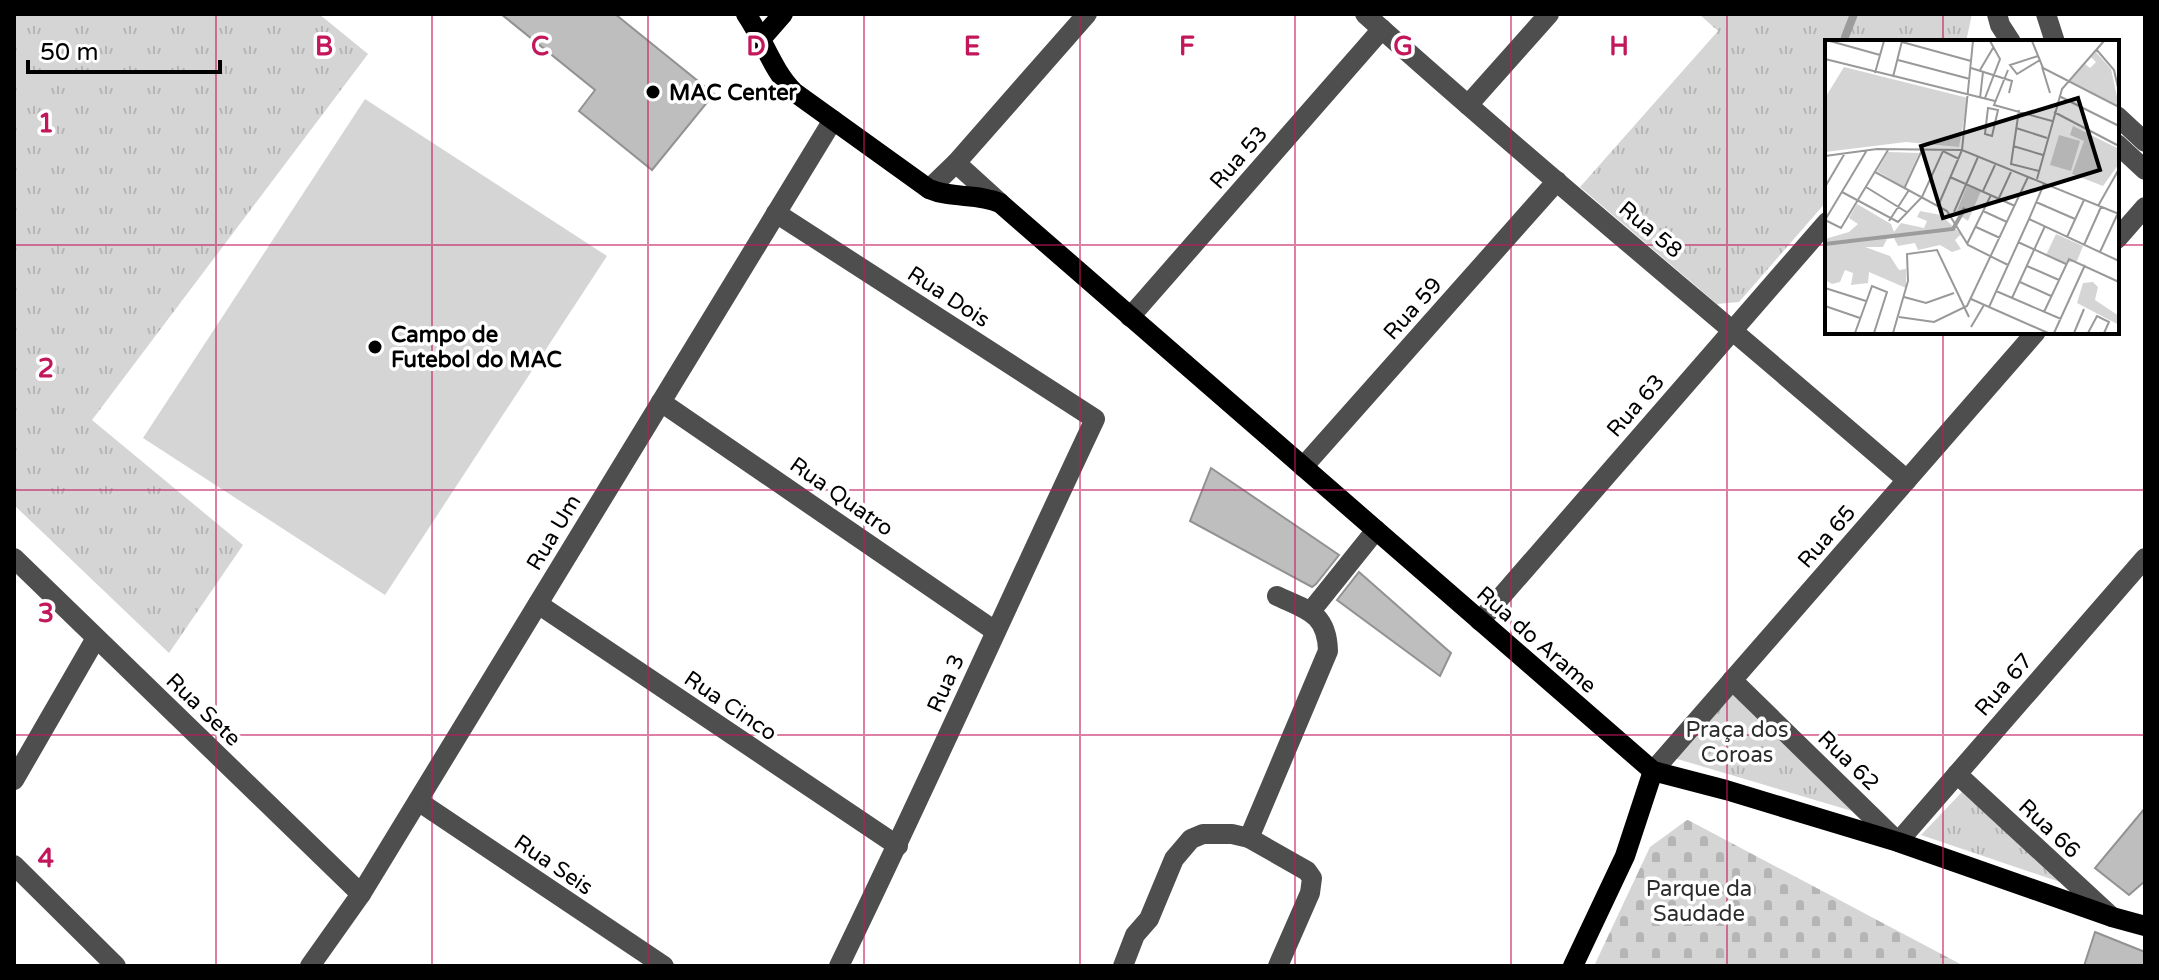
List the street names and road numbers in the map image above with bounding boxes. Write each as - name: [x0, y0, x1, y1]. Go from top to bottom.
- street label: Rua 53: [1204, 121, 1273, 194]
- street label: Rua 58: [1613, 196, 1687, 264]
- street label: Rua Dois: [903, 261, 994, 333]
- street label: Rua 59: [1378, 272, 1447, 345]
- street label: Rua 63: [1601, 369, 1670, 442]
- street label: Rua Quatro: [785, 452, 898, 542]
- street label: Rua Um: [521, 490, 587, 575]
- street label: Rua 65: [1792, 500, 1861, 573]
- street label: Rua do Arame: [1471, 581, 1601, 699]
- street label: Rua 67: [1969, 648, 2038, 721]
- street label: Rua 3: [922, 650, 970, 717]
- street label: Rua Cinco: [679, 665, 782, 746]
- street label: Rua Sete: [161, 668, 246, 752]
- street label: Rua 62: [1812, 725, 1884, 796]
- street label: Rua 66: [2013, 794, 2086, 864]
- street label: Rua Seis: [509, 829, 598, 901]

